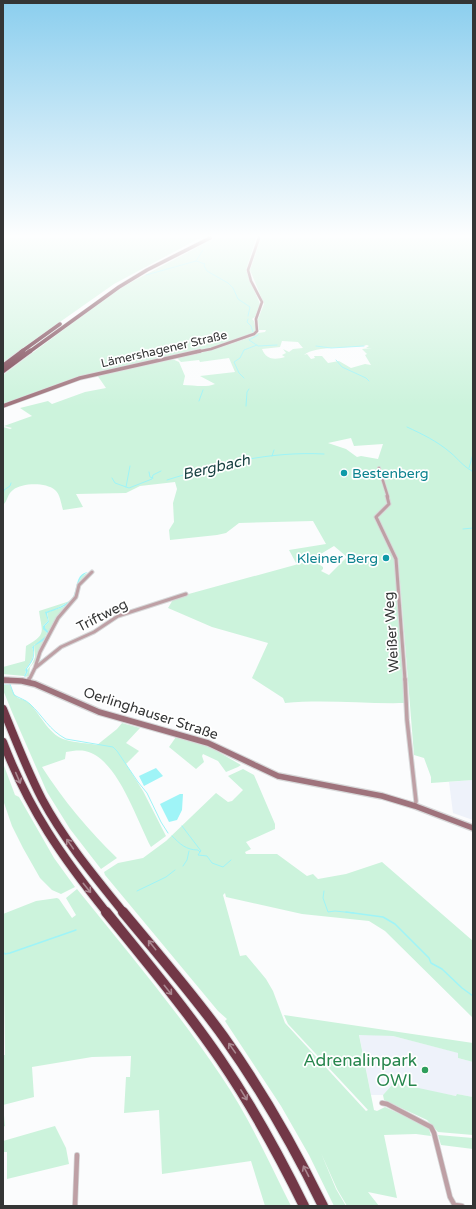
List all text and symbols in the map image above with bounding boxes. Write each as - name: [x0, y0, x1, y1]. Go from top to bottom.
- street label: Lämershagener Straße: [99, 328, 229, 370]
- water label: Bergbach: [180, 450, 252, 484]
- place label: Bestenberg: [352, 465, 429, 482]
- marker: Bestenberg: [339, 468, 349, 478]
- place label: Kleiner Berg: [297, 550, 378, 567]
- marker: Kleiner Berg: [381, 553, 391, 563]
- street label: Weißer Weg: [380, 591, 403, 673]
- street label: Triftweg: [74, 595, 130, 635]
- street label: Oerlinghauser Straße: [81, 684, 220, 743]
- one-way arrow: [15, 772, 22, 784]
- one-way arrow: [66, 839, 75, 850]
- one-way arrow: [83, 882, 92, 893]
- one-way arrow: [147, 940, 156, 951]
- one-way arrow: [164, 984, 173, 995]
- one-way arrow: [228, 1042, 236, 1053]
- place label: Adrenalinpark OWL: [303, 1050, 417, 1091]
- marker: Adrenalinpark OWL: [420, 1065, 430, 1075]
- one-way arrow: [240, 1089, 248, 1101]
- one-way arrow: [302, 1165, 309, 1177]

